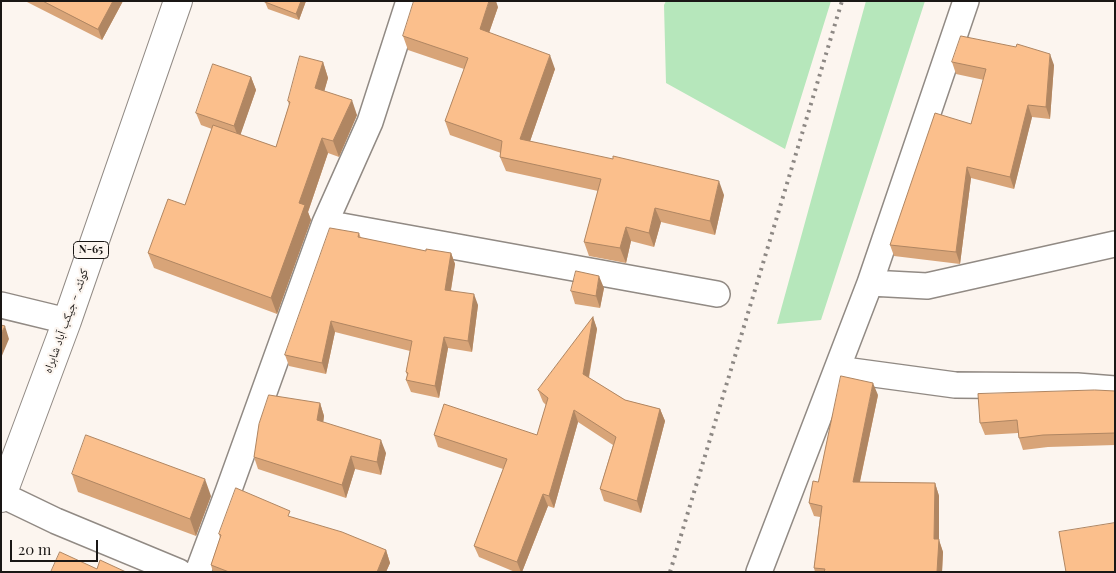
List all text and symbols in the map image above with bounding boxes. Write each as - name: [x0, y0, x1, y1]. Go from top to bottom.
- road number: N-65: [74, 242, 108, 258]
- street label: کوئٹہ - جیکب آباد شاہراہ: [40, 267, 92, 375]
- scale bar: [12, 530, 100, 562]
- text: 20 m: [18, 539, 51, 559]

